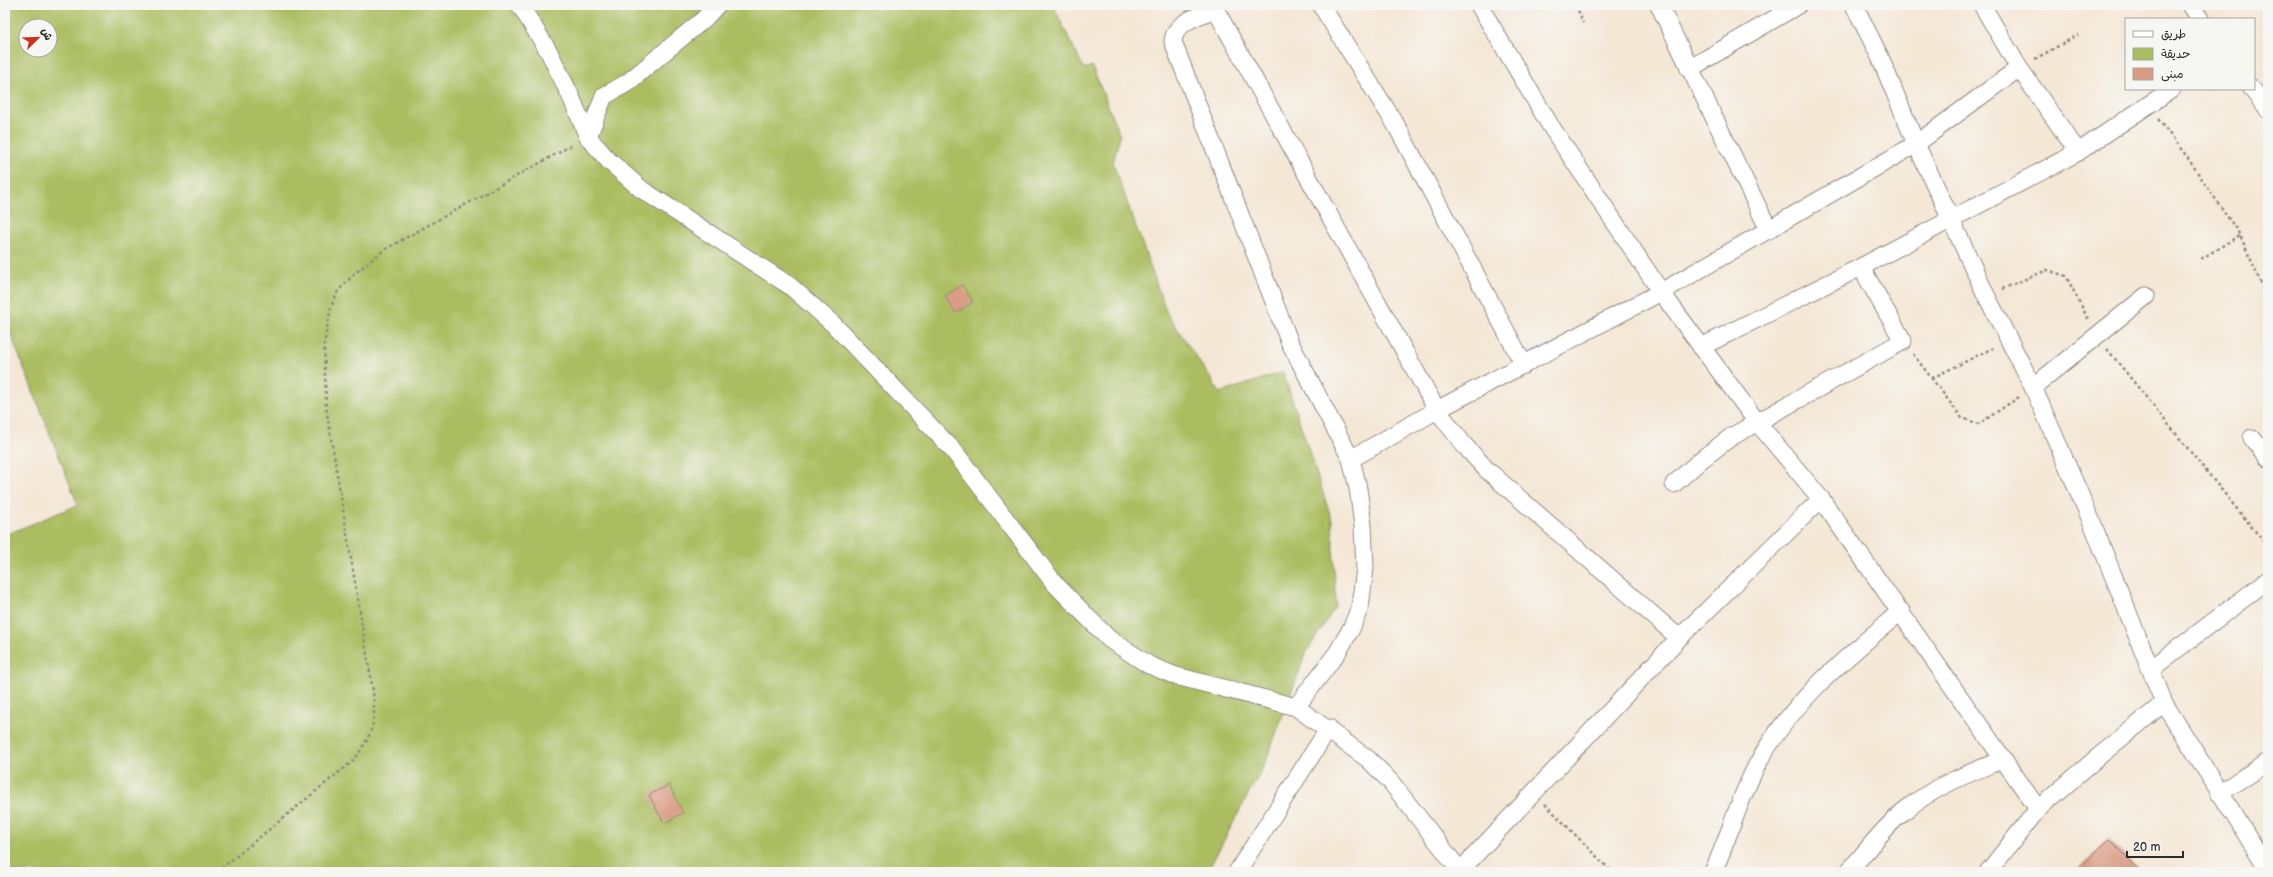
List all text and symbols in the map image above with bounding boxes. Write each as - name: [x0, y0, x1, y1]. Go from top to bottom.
- north arrow: [18, 18, 58, 58]
- legend: [2125, 18, 2255, 90]
- text: ش: [38, 26, 55, 42]
- text: طريق: [2161, 27, 2186, 42]
- text: حديقة: [2161, 47, 2190, 62]
- text: مبنى: [2161, 67, 2184, 82]
- scale bar: [2127, 833, 2183, 859]
- text: 20 m: [2133, 840, 2160, 855]

